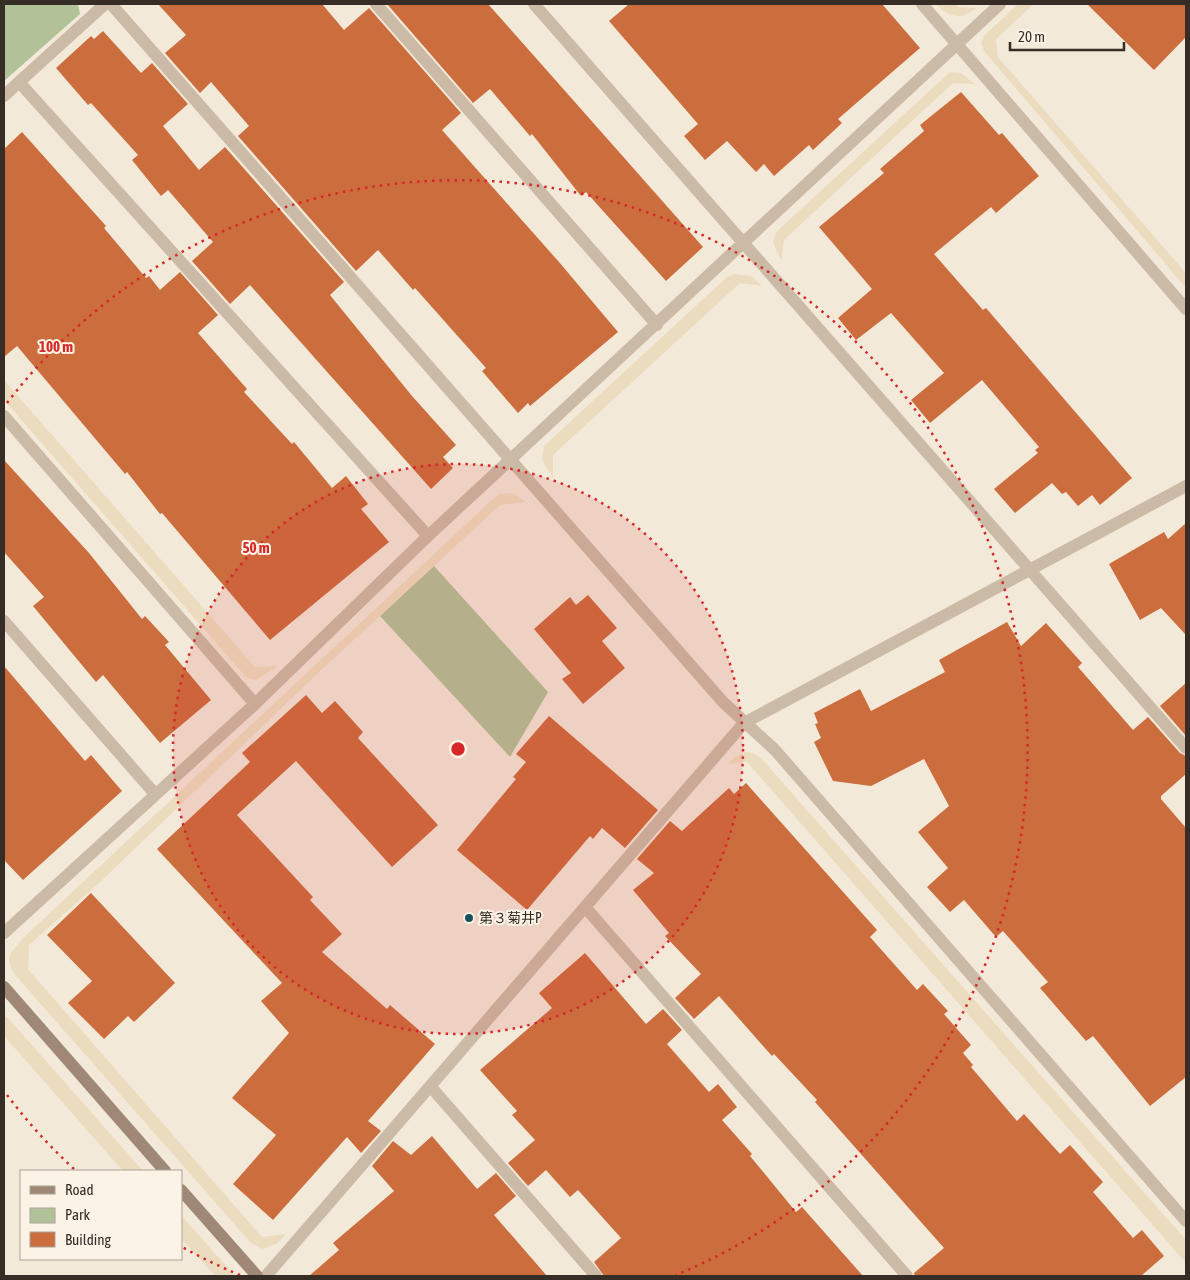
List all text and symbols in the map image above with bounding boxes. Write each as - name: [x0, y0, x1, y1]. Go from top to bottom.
- scale bar: [1010, 20, 1124, 52]
- text: 20 m: [1018, 28, 1045, 45]
- text: 100 m: [39, 338, 73, 355]
- text: 50 m: [243, 539, 270, 556]
- centre of rings: [449, 740, 467, 758]
- place label: 第３菊井P: [479, 910, 542, 926]
- marker: 第３菊井P: [463, 912, 475, 924]
- legend: [20, 1170, 182, 1260]
- text: Road: [65, 1181, 94, 1198]
- text: Park: [65, 1206, 90, 1223]
- text: Building: [65, 1231, 111, 1248]

